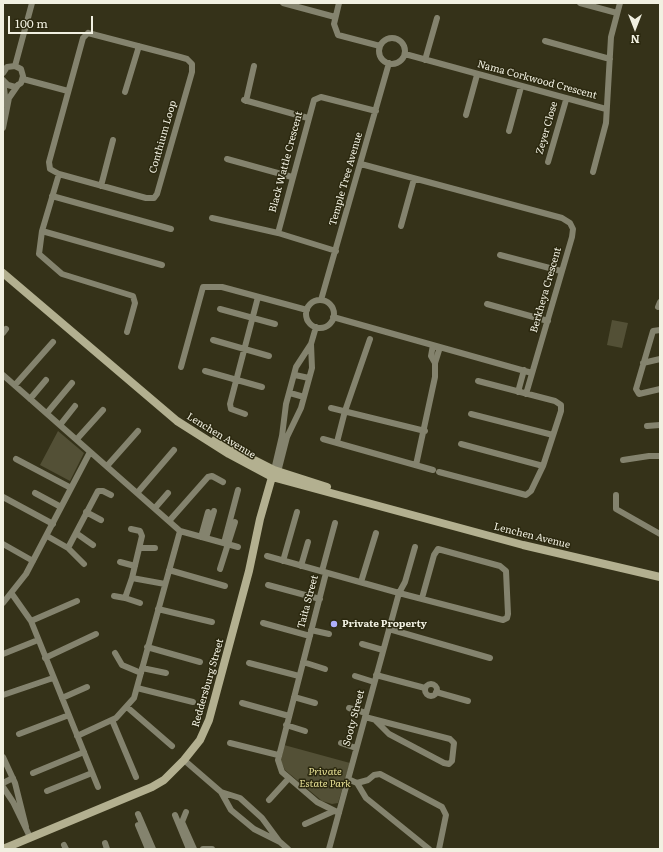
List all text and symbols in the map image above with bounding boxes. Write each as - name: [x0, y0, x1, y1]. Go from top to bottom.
- scale bar: [10, 8, 95, 34]
- north arrow: [615, 8, 655, 48]
- text: 100 m: [15, 14, 48, 32]
- text: N: [630, 32, 640, 48]
- street label: Nama Corkwood Crescent: [476, 58, 598, 102]
- street label: Conthium Loop: [147, 99, 179, 175]
- street label: Zeyer Close: [534, 100, 560, 156]
- street label: Black Wattle Crescent: [267, 110, 305, 214]
- street label: Temple Tree Avenue: [327, 131, 365, 227]
- street label: Berkheya Crescent: [528, 246, 564, 334]
- street label: Lenchen Avenue: [184, 411, 258, 461]
- street label: Lenchen Avenue: [493, 521, 571, 551]
- street label: Taita Street: [295, 574, 321, 630]
- place label: Private Property: [342, 618, 427, 630]
- marker: Private Property: [329, 619, 339, 629]
- street label: Reddersburg Street: [190, 637, 226, 729]
- street label: Sooty Street: [341, 688, 367, 748]
- park label: Private Estate Park: [299, 766, 351, 790]

